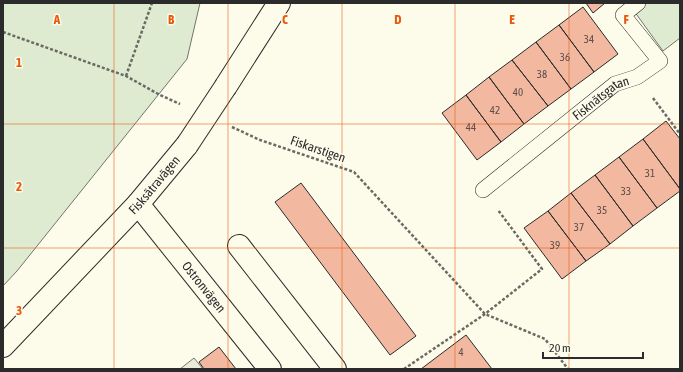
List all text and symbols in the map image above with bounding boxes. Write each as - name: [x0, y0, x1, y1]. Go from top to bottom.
- text: A: [53, 12, 61, 27]
- text: B: [168, 12, 175, 27]
- text: C: [282, 12, 288, 27]
- text: D: [394, 12, 402, 27]
- text: E: [509, 12, 515, 27]
- text: F: [623, 12, 629, 27]
- house number: 34: [584, 33, 594, 45]
- house number: 36: [560, 51, 570, 63]
- text: 1: [16, 55, 22, 70]
- house number: 38: [537, 68, 547, 80]
- street label: Fisknätsgatan: [569, 73, 631, 123]
- house number: 40: [513, 86, 523, 98]
- house number: 42: [490, 104, 500, 116]
- house number: 44: [466, 121, 476, 133]
- street label: Fiskarstigen: [288, 133, 348, 165]
- street label: Fisksätravägen: [125, 152, 183, 217]
- house number: 31: [645, 167, 655, 179]
- text: 2: [16, 179, 22, 194]
- house number: 33: [621, 185, 631, 197]
- house number: 35: [597, 204, 607, 216]
- house number: 37: [574, 221, 584, 233]
- house number: 39: [550, 239, 560, 251]
- street label: Ostronvägen: [179, 258, 229, 315]
- text: 3: [16, 303, 22, 318]
- scale bar: [543, 334, 643, 360]
- text: 20 m: [549, 341, 571, 355]
- house number: 4: [458, 346, 464, 358]

